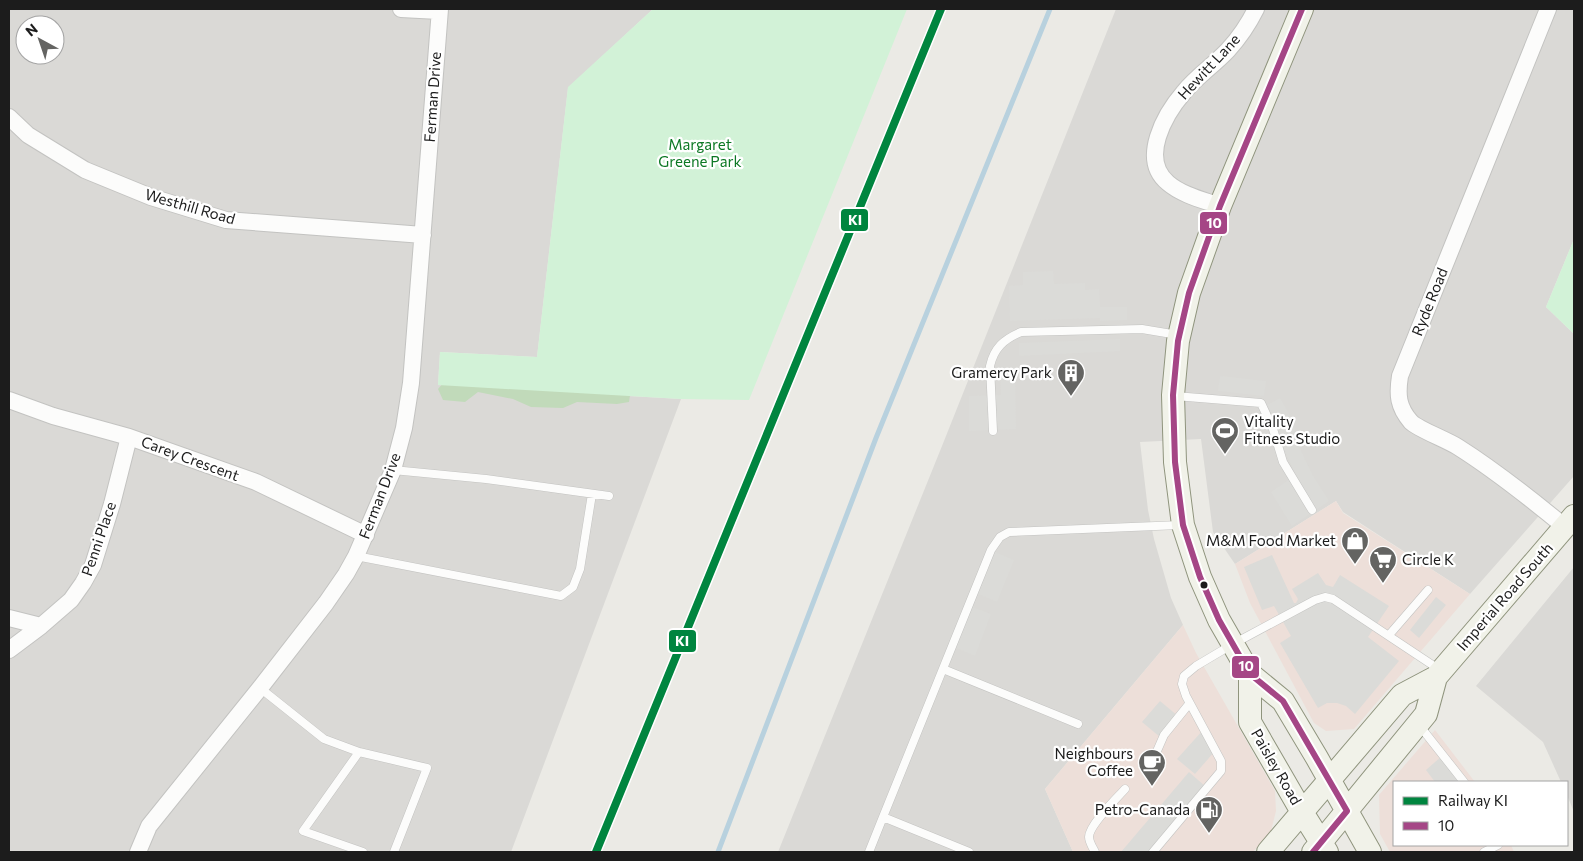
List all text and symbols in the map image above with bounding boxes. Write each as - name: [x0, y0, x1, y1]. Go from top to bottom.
- north arrow: [15, 15, 65, 65]
- text: N: [22, 20, 41, 40]
- street label: Hewitt Lane: [1173, 30, 1243, 103]
- street label: Ferman Drive: [420, 51, 444, 143]
- park label: Margaret Greene Park: [658, 135, 742, 170]
- street label: Westhill Road: [143, 185, 237, 228]
- line badge: KI: [840, 208, 869, 232]
- text: KI: [848, 211, 862, 228]
- line badge: 10: [1199, 211, 1228, 235]
- text: 10: [1206, 214, 1222, 231]
- street label: Ryde Road: [1407, 265, 1451, 338]
- building icon: Gramercy Park: [1056, 358, 1086, 397]
- place label: Gramercy Park: [951, 363, 1052, 381]
- place label: Vitality Fitness Studio: [1244, 412, 1340, 447]
- sports icon: Vitality Fitness Studio: [1210, 416, 1240, 455]
- street label: Carey Crescent: [139, 432, 242, 484]
- street label: Ferman Drive: [354, 450, 404, 541]
- street label: Penni Place: [77, 499, 119, 578]
- shop icon: M&M Food Market: [1340, 526, 1370, 565]
- place label: M&M Food Market: [1206, 531, 1336, 549]
- street label: Imperial Road South: [1452, 539, 1556, 654]
- supermarket icon: Circle K: [1368, 545, 1398, 584]
- place label: Circle K: [1402, 550, 1454, 568]
- unlabelled marker: [1199, 580, 1209, 590]
- line badge: KI: [668, 629, 697, 653]
- text: KI: [675, 632, 689, 649]
- line badge: 10: [1231, 655, 1260, 679]
- text: 10: [1238, 657, 1254, 674]
- street label: Paisley Road: [1248, 725, 1306, 808]
- place label: Neighbours Coffee: [1054, 744, 1133, 779]
- cafe icon: Neighbours Coffee: [1137, 748, 1167, 787]
- legend: [1393, 781, 1568, 846]
- text: Railway KI: [1438, 791, 1508, 809]
- fuel station icon: Petro-Canada: [1194, 795, 1224, 834]
- place label: Petro-Canada: [1095, 800, 1190, 818]
- text: 10: [1438, 816, 1454, 834]

